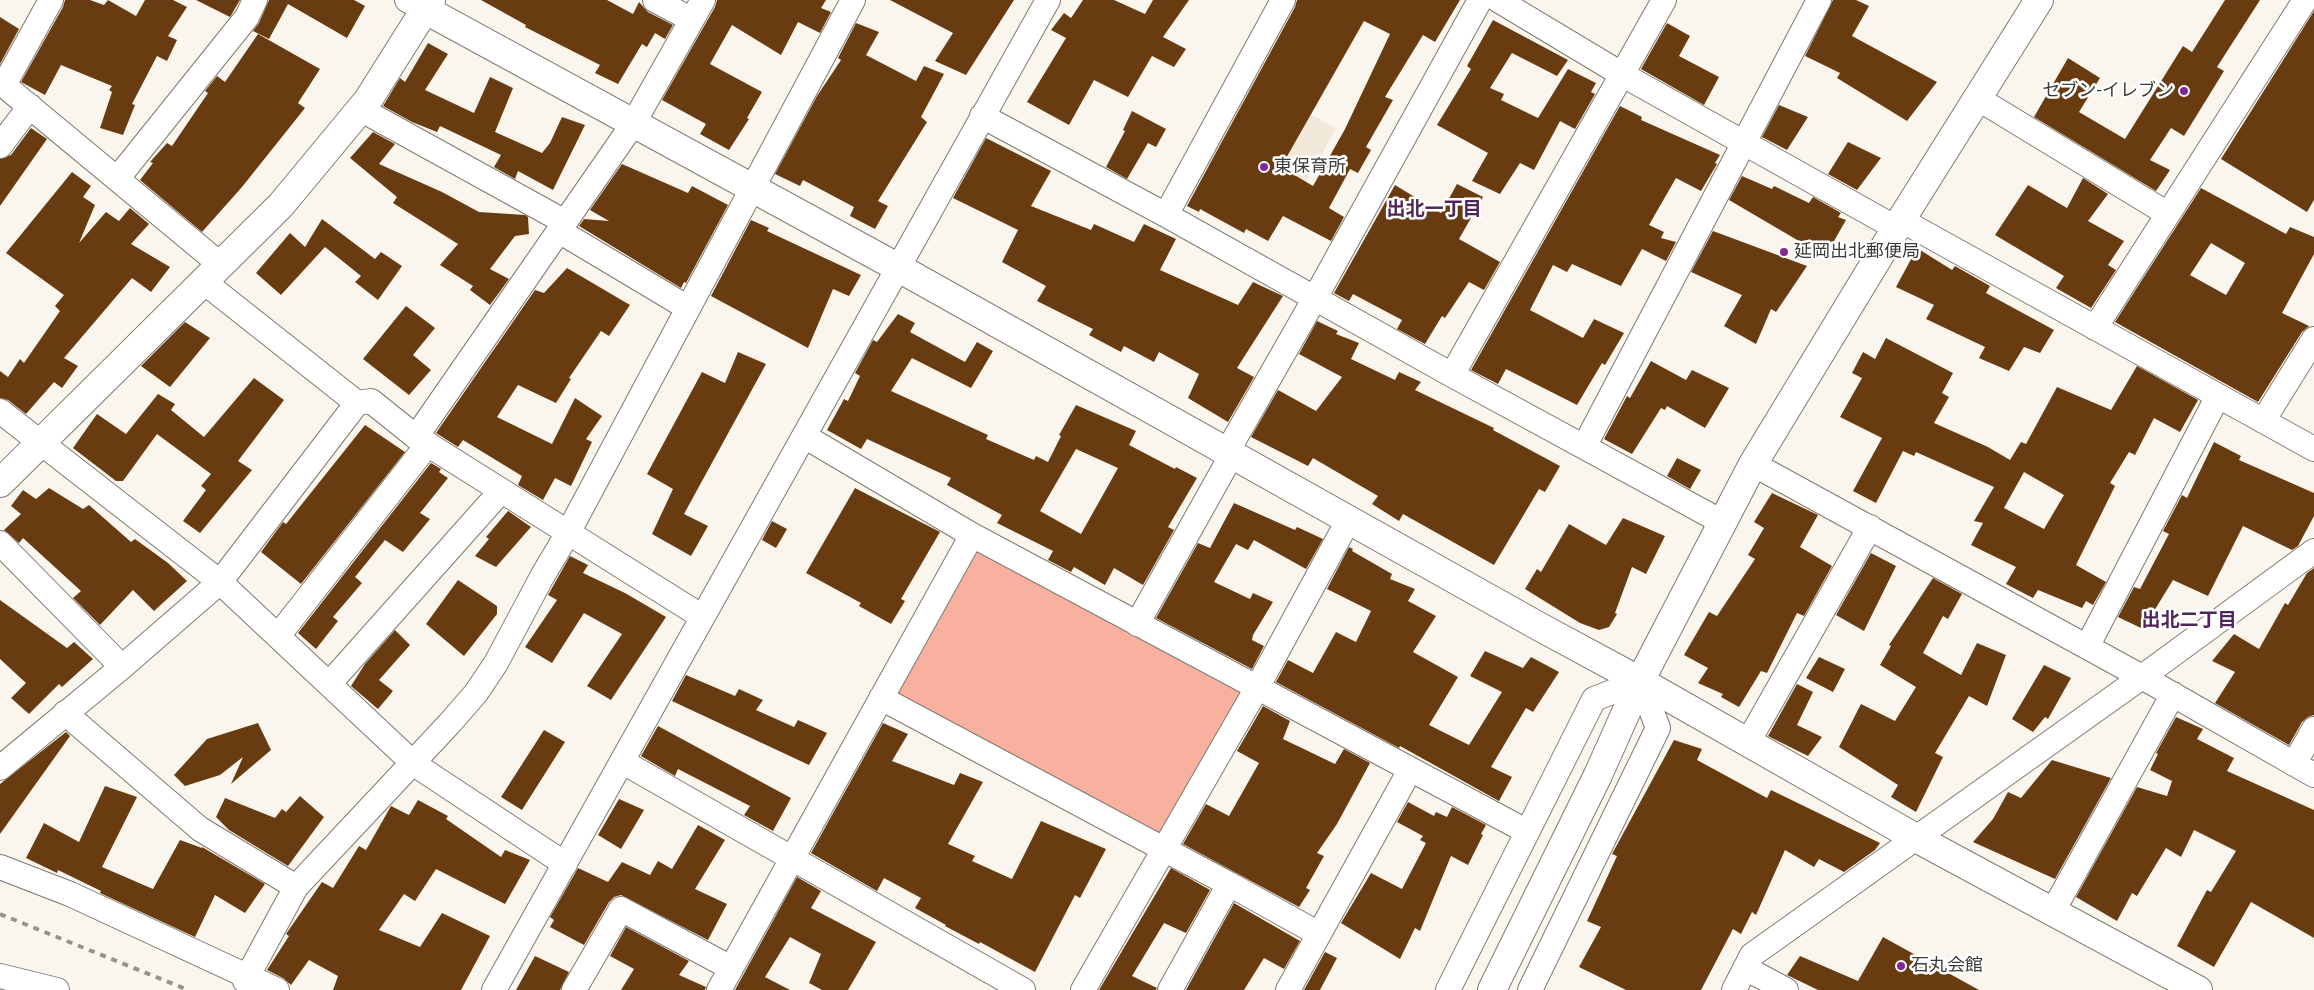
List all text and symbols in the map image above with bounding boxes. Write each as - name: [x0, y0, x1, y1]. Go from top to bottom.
- place label: セブン-イレブン: [2042, 80, 2174, 102]
- marker: セブン-イレブン: [2178, 85, 2190, 97]
- place label: 東保育所: [1274, 156, 1346, 178]
- marker: 東保育所: [1258, 161, 1270, 173]
- district label: 出北一丁目: [1387, 199, 1481, 221]
- place label: 延岡出北郵便局: [1794, 241, 1920, 263]
- marker: 延岡出北郵便局: [1778, 246, 1790, 258]
- district label: 出北二丁目: [2142, 610, 2236, 632]
- place label: 石丸会館: [1911, 955, 1983, 977]
- marker: 石丸会館: [1895, 960, 1907, 972]

